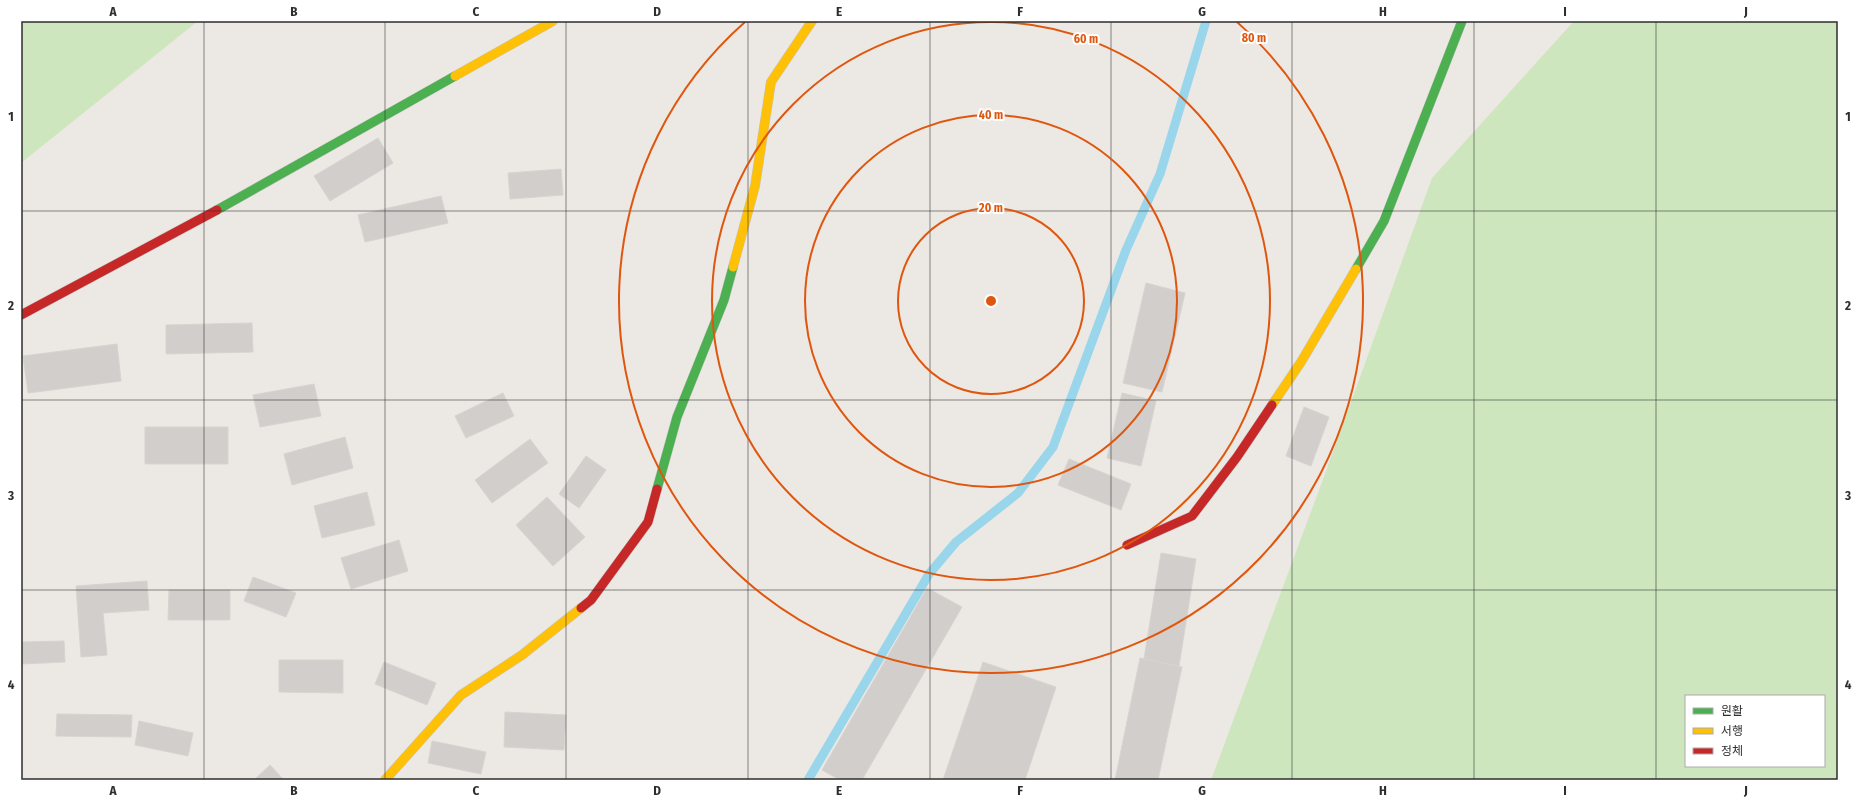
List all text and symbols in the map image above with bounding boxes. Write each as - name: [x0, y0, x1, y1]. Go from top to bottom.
- text: A: [108, 4, 117, 19]
- text: B: [290, 4, 298, 19]
- text: C: [473, 4, 480, 19]
- text: D: [653, 4, 661, 19]
- text: E: [836, 4, 842, 19]
- text: F: [1017, 4, 1023, 19]
- text: G: [1198, 4, 1206, 19]
- text: H: [1379, 4, 1387, 19]
- text: I: [1563, 4, 1567, 19]
- text: J: [1743, 4, 1748, 19]
- text: 80 m: [1242, 31, 1266, 45]
- text: 60 m: [1074, 32, 1098, 46]
- text: 40 m: [979, 108, 1003, 122]
- text: 1: [8, 109, 14, 124]
- text: 1: [1845, 109, 1851, 124]
- text: 20 m: [978, 201, 1003, 215]
- centre of rings: [984, 294, 998, 308]
- text: 2: [7, 298, 14, 313]
- text: 2: [1844, 298, 1851, 313]
- text: 3: [7, 488, 14, 503]
- text: 3: [1844, 488, 1851, 503]
- text: 4: [8, 677, 15, 692]
- text: 4: [1845, 677, 1852, 692]
- legend: [1685, 695, 1825, 767]
- text: 원활: [1721, 704, 1743, 718]
- text: 서행: [1721, 724, 1743, 738]
- text: 정체: [1721, 744, 1743, 758]
- text: A: [108, 783, 117, 798]
- text: B: [290, 783, 298, 798]
- text: C: [473, 783, 480, 798]
- text: D: [653, 783, 661, 798]
- text: E: [836, 783, 842, 798]
- text: F: [1017, 783, 1023, 798]
- text: G: [1198, 783, 1206, 798]
- text: H: [1379, 783, 1387, 798]
- text: I: [1563, 783, 1567, 798]
- text: J: [1743, 783, 1748, 798]

